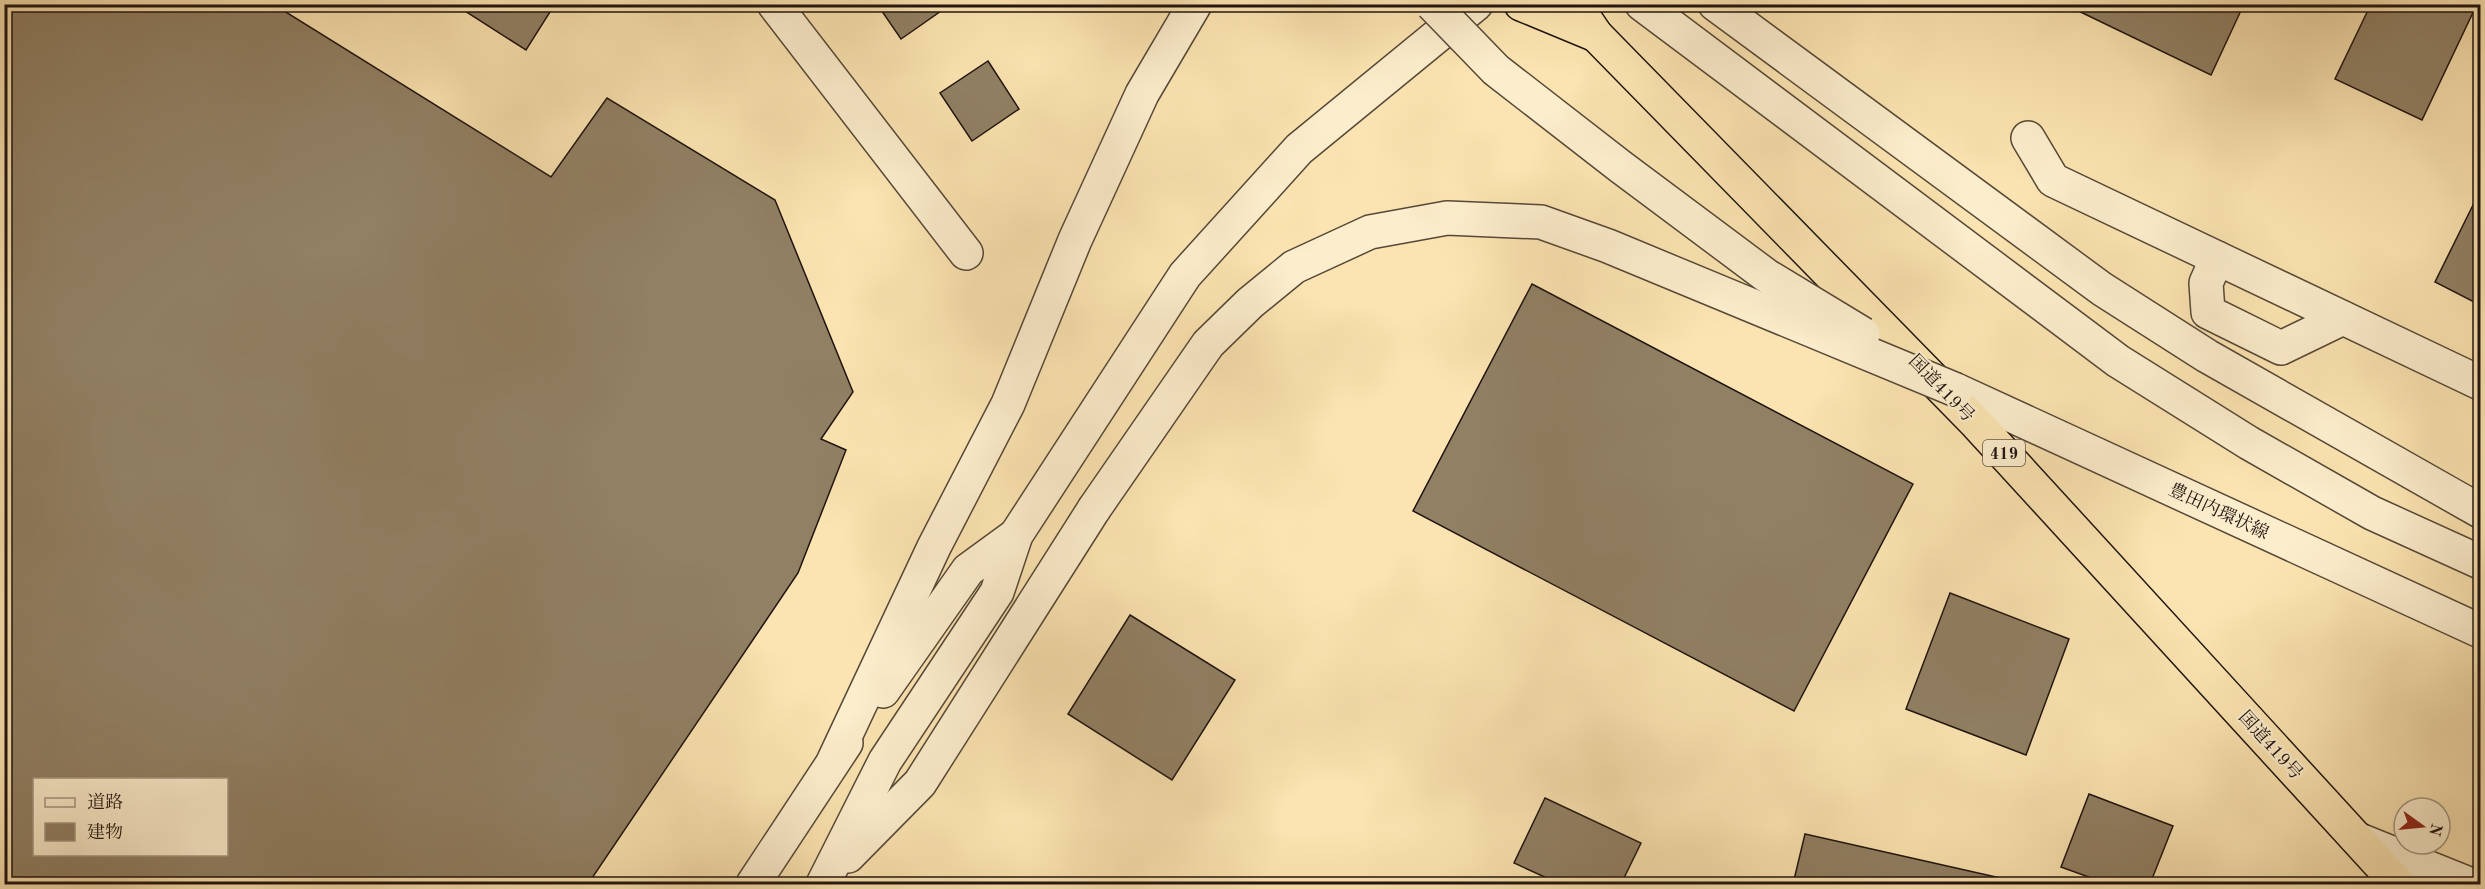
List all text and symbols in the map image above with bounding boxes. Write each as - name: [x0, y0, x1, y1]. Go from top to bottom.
- street label: 国道419号: [1905, 350, 1979, 426]
- road number: 419: [1983, 440, 2025, 466]
- street label: 豊田内環状線: [2166, 479, 2272, 543]
- street label: 国道419号: [2235, 707, 2307, 783]
- legend: [33, 778, 228, 856]
- text: 道路: [87, 792, 123, 812]
- north arrow: [2392, 796, 2452, 856]
- text: N: [2425, 821, 2444, 838]
- text: 建物: [87, 822, 123, 842]

